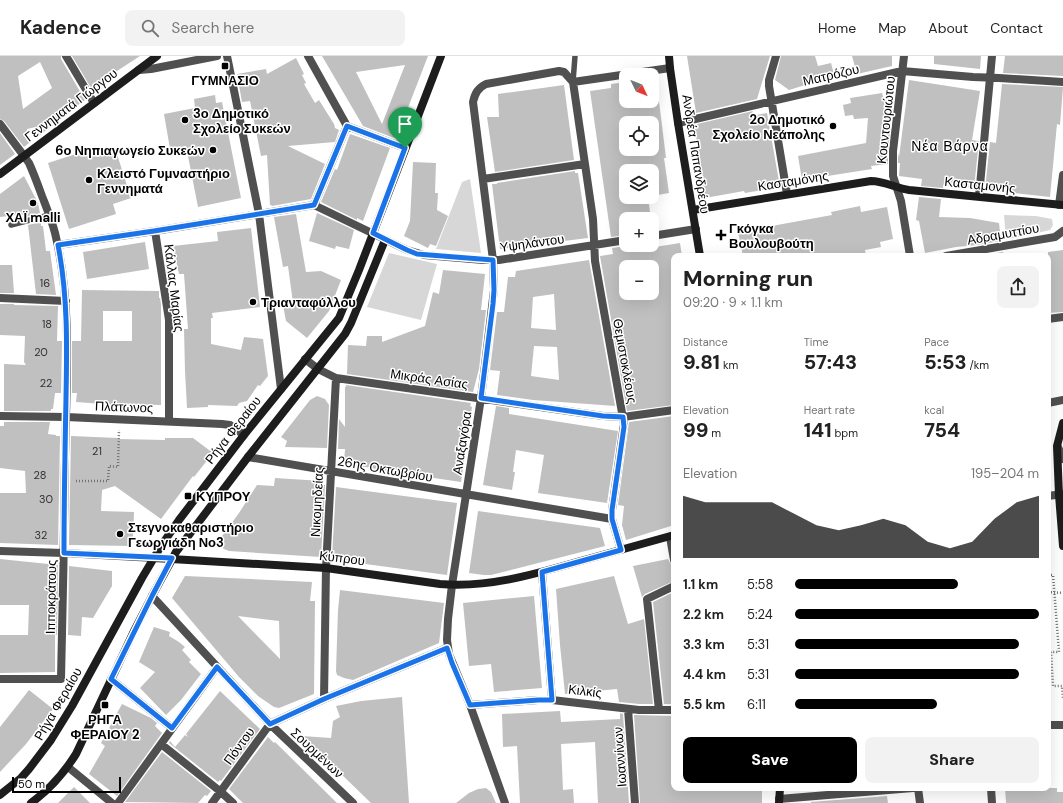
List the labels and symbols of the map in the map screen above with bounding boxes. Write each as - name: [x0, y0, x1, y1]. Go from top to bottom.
- street label: Ματρόζου: [801, 60, 861, 90]
- marker: ΓΥΜΝΑΣΙΟ: [220, 61, 230, 71]
- street label: Γεννηματά Γιώργου: [21, 65, 121, 145]
- north arrow: [619, 68, 659, 108]
- place label: ΓΥΜΝΑΣΙΟ: [191, 72, 259, 89]
- street label: Κουντουριώτου: [873, 75, 899, 165]
- street label: Ανδρέα Παπανδρέου: [678, 93, 714, 215]
- place label: 3ο Δημοτικό Σχολείο Συκεών: [193, 105, 291, 137]
- pin: [388, 107, 422, 148]
- place label: 2ο Δημοτικό Σχολείο Νεάπολης: [712, 111, 825, 143]
- marker: 3ο Δημοτικό Σχολείο Συκεών: [180, 115, 190, 125]
- marker: 2ο Δημοτικό Σχολείο Νεάπολης: [828, 121, 838, 131]
- district label: Νέα Βάρνα: [911, 137, 989, 155]
- place label: 6ο Νηπιαγωγείο Συκεών: [55, 142, 205, 159]
- marker: 6ο Νηπιαγωγείο Συκεών: [208, 145, 218, 155]
- place label: Κλειστό Γυμναστήριο Γεννηματά: [97, 165, 230, 197]
- street label: Κασταμόνης: [756, 167, 830, 195]
- street label: Κασταμονής: [944, 173, 1016, 197]
- marker: Κλειστό Γυμναστήριο Γεννηματά: [84, 175, 94, 185]
- marker: ΧΑΪ malli: [28, 198, 38, 208]
- place label: ΧΑΪ malli: [5, 209, 61, 226]
- street label: Αδραμυττίου: [966, 219, 1040, 249]
- place label: Γκόγκα Βουλουβούτη: [729, 220, 814, 252]
- street label: Υψηλάντου: [499, 230, 565, 256]
- marker: Γκόγκα Βουλουβούτη: [716, 230, 726, 240]
- street label: Κάλλας Μαρίας: [160, 243, 188, 333]
- house number: 16: [40, 276, 50, 290]
- place label: Τριανταφύλλου: [261, 294, 356, 311]
- marker: Τριανταφύλλου: [248, 297, 258, 307]
- house number: 18: [42, 317, 52, 331]
- street label: Θεμιστοκλέους: [609, 317, 641, 405]
- house number: 20: [34, 345, 48, 359]
- street label: Μικράς Ασίας: [389, 365, 469, 393]
- house number: 22: [40, 376, 52, 390]
- street label: Ρήγα Φεραίου: [201, 393, 265, 467]
- street label: Πλάτωνος: [95, 397, 153, 417]
- street label: Αναξαγόρα: [449, 410, 475, 476]
- house number: 21: [92, 444, 102, 458]
- street label: 26ης Οκτωβρίου: [336, 452, 434, 486]
- street label: Νικομηδείας: [307, 466, 327, 538]
- house number: 28: [34, 468, 46, 482]
- place label: ΚΥΠΡΟΥ: [196, 488, 251, 505]
- marker: ΚΥΠΡΟΥ: [183, 491, 193, 501]
- house number: 30: [39, 492, 53, 506]
- place label: Στεγνοκαθαριστήριο Γεωργιάδη Νο3: [128, 519, 254, 551]
- house number: 32: [35, 528, 47, 542]
- marker: Στεγνοκαθαριστήριο Γεωργιάδη Νο3: [115, 529, 125, 539]
- street label: Κύπρου: [318, 547, 366, 569]
- street label: Ιπποκράτους: [42, 560, 60, 634]
- street label: Ρήγα Φεραίου: [30, 664, 86, 744]
- street label: Κιλκίς: [567, 681, 603, 701]
- marker: ΡΗΓΑ ΦΕΡΑΙΟΥ 2: [100, 700, 110, 710]
- place label: ΡΗΓΑ ΦΕΡΑΙΟΥ 2: [70, 711, 140, 743]
- street label: Πόντου: [220, 724, 258, 768]
- street label: Σουρμένων: [287, 724, 347, 782]
- street label: Ιωαννίνων: [609, 726, 631, 788]
- scale bar: [12, 775, 121, 794]

